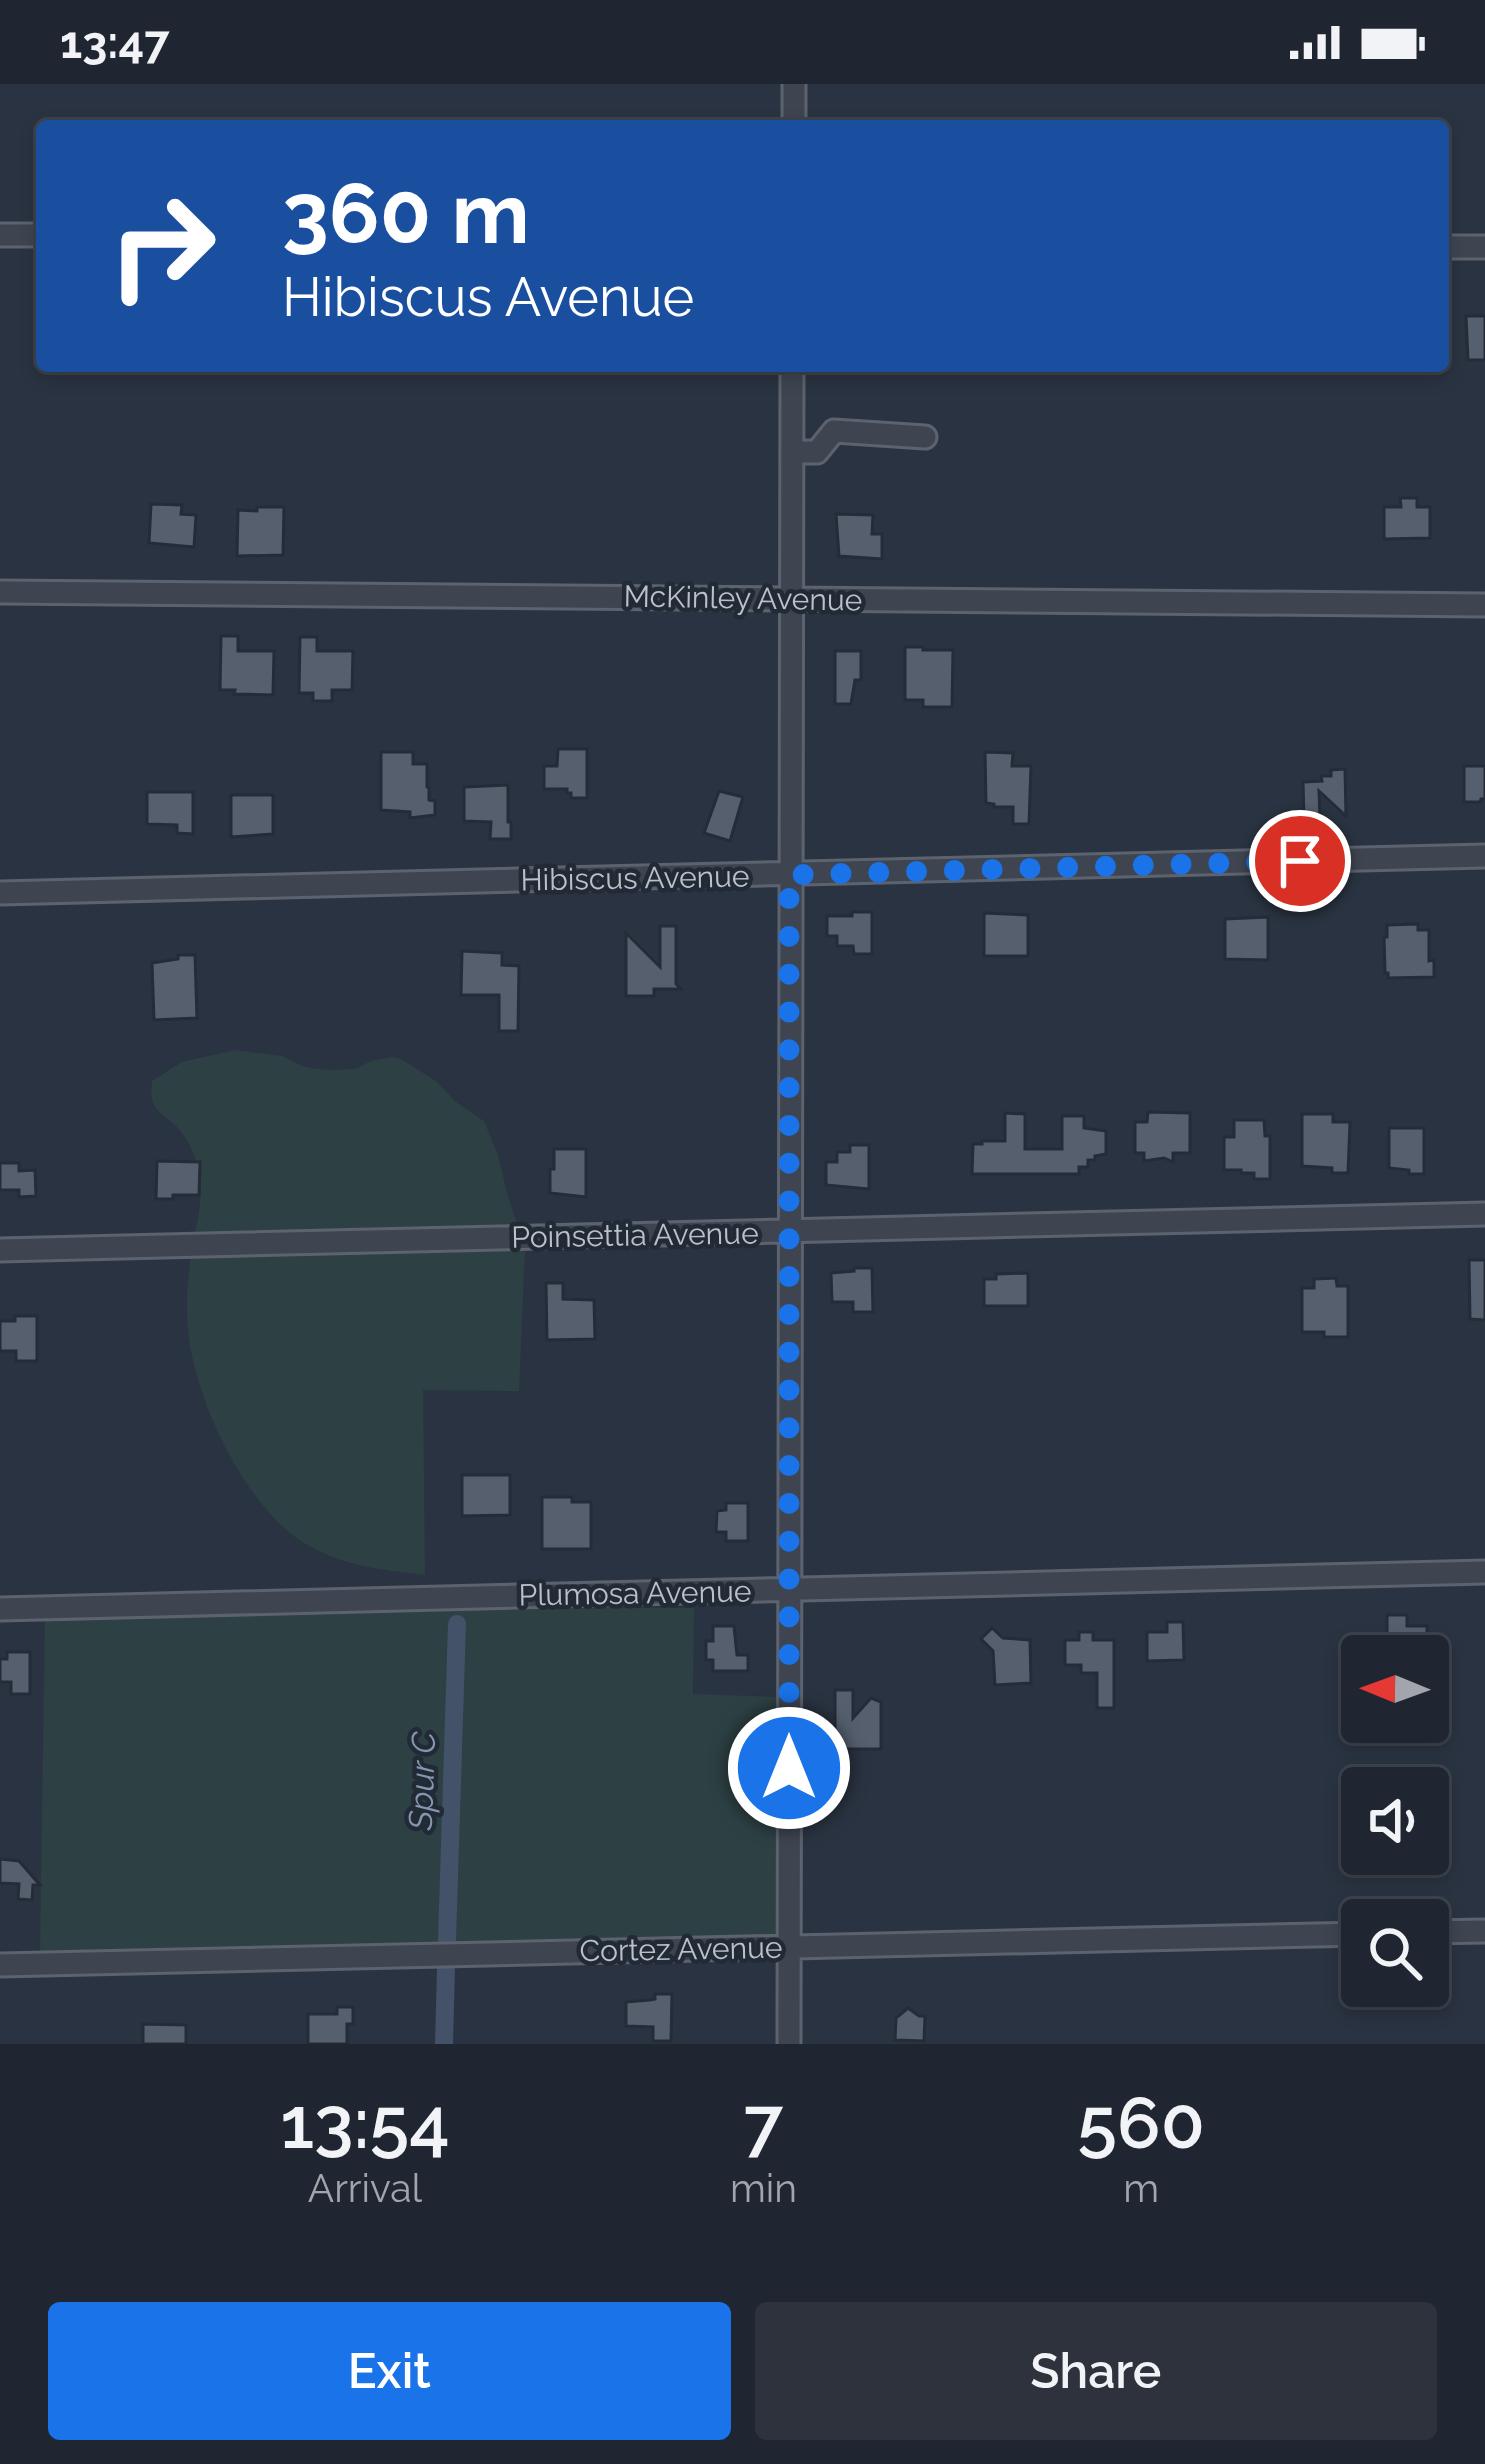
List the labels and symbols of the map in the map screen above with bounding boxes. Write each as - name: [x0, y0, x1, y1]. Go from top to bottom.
- street label: McKinley Avenue: [623, 578, 863, 618]
- pin: [1249, 810, 1351, 912]
- street label: Hibiscus Avenue: [520, 859, 750, 897]
- street label: Poinsettia Avenue: [511, 1215, 759, 1255]
- street label: Plumosa Avenue: [518, 1573, 752, 1613]
- north arrow: [1341, 1635, 1449, 1743]
- position arrow: [726, 1705, 852, 1831]
- water label: Spur C: [401, 1730, 443, 1832]
- street label: Cortez Avenue: [579, 1930, 783, 1968]

